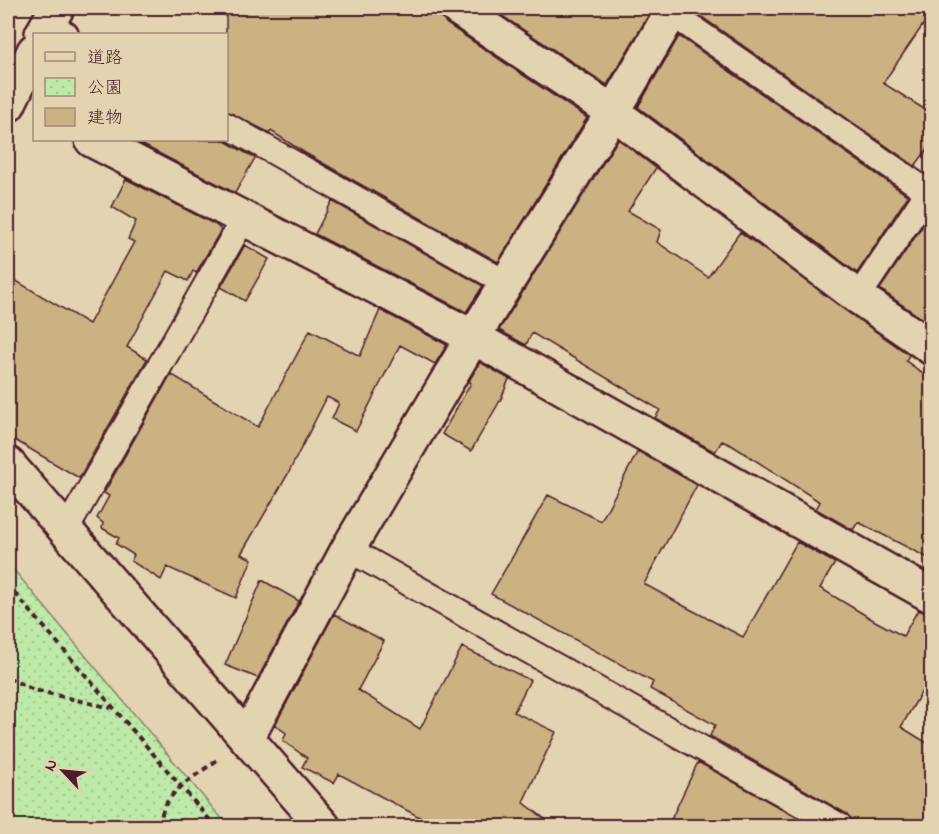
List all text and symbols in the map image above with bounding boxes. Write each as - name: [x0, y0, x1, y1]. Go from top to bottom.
- legend: [33, 33, 228, 141]
- text: 道路: [87, 46, 123, 72]
- text: 公園: [87, 76, 123, 102]
- text: 建物: [87, 106, 123, 132]
- north arrow: [33, 741, 93, 801]
- text: N: [38, 755, 65, 775]

